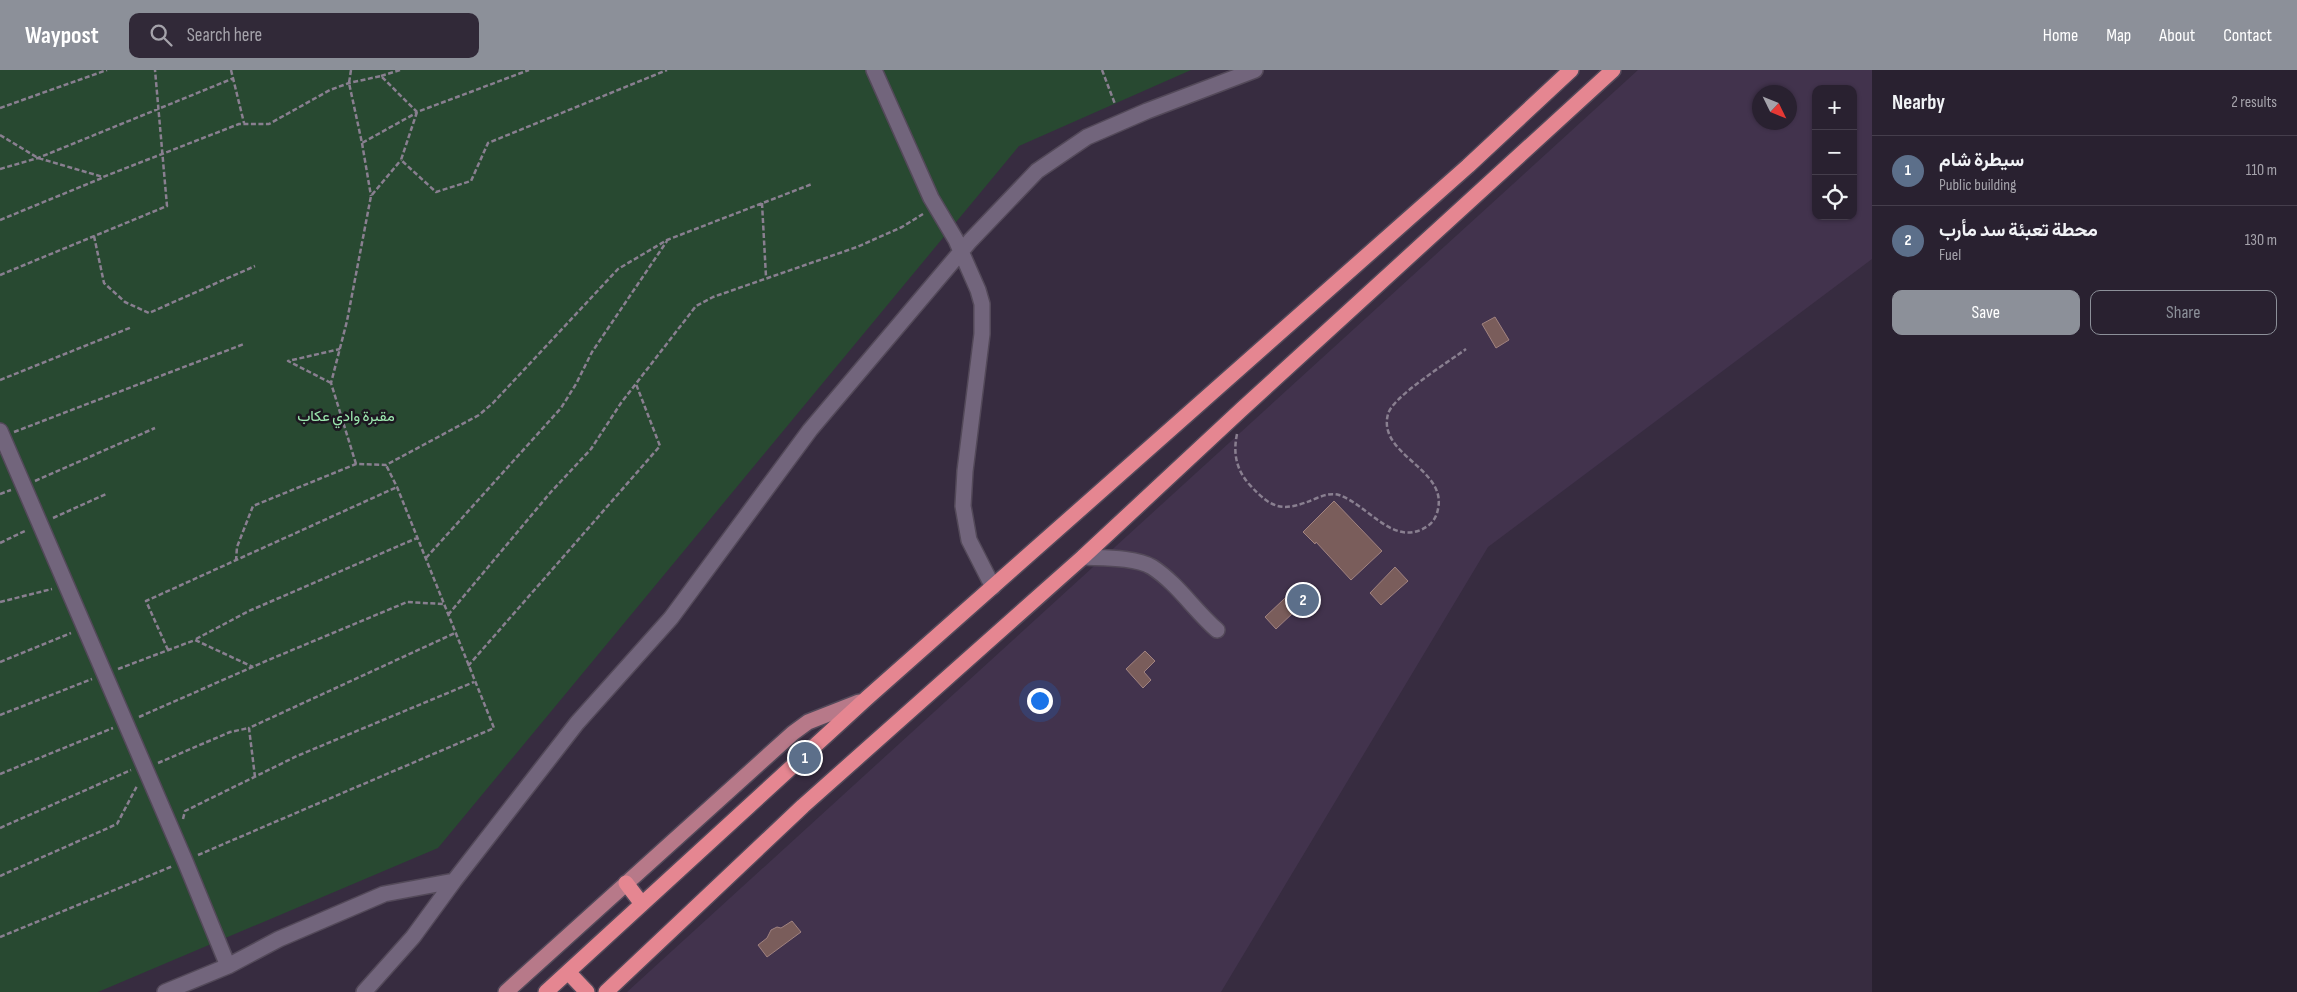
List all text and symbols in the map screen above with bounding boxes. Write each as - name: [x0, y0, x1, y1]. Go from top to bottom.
- search box: [129, 13, 479, 58]
- text: Waypost: [25, 21, 99, 50]
- icon: search: [147, 21, 175, 49]
- text: Search here: [187, 24, 262, 47]
- text: Home: [2043, 25, 2078, 46]
- text: Map: [2106, 25, 2131, 46]
- text: About: [2159, 25, 2195, 46]
- text: Contact: [2223, 25, 2272, 46]
- north arrow: [1752, 85, 1797, 130]
- map controls: [1812, 85, 1857, 220]
- button: +: [1812, 85, 1857, 130]
- text: Nearby: [1892, 90, 1945, 115]
- text: 2 results: [2231, 93, 2277, 112]
- button: −: [1812, 130, 1857, 175]
- text: سيطرة شام: [1939, 149, 2024, 172]
- text: 1: [1905, 161, 1911, 180]
- text: 110 m: [2246, 161, 2277, 180]
- button: locate: [1812, 175, 1857, 220]
- text: Public building: [1939, 176, 2016, 195]
- text: محطة تعبئة سد مأرب: [1939, 219, 2098, 242]
- text: 2: [1904, 231, 1912, 250]
- text: 130 m: [2245, 231, 2277, 250]
- text: Fuel: [1939, 246, 1961, 265]
- button: Save: [1892, 290, 2080, 335]
- button: Share: [2090, 290, 2277, 335]
- park label: مقبرة وادي عكاب: [297, 407, 395, 429]
- pin: 2: [1287, 581, 1319, 619]
- your location: [1027, 688, 1053, 714]
- pin: 1: [789, 739, 821, 777]

